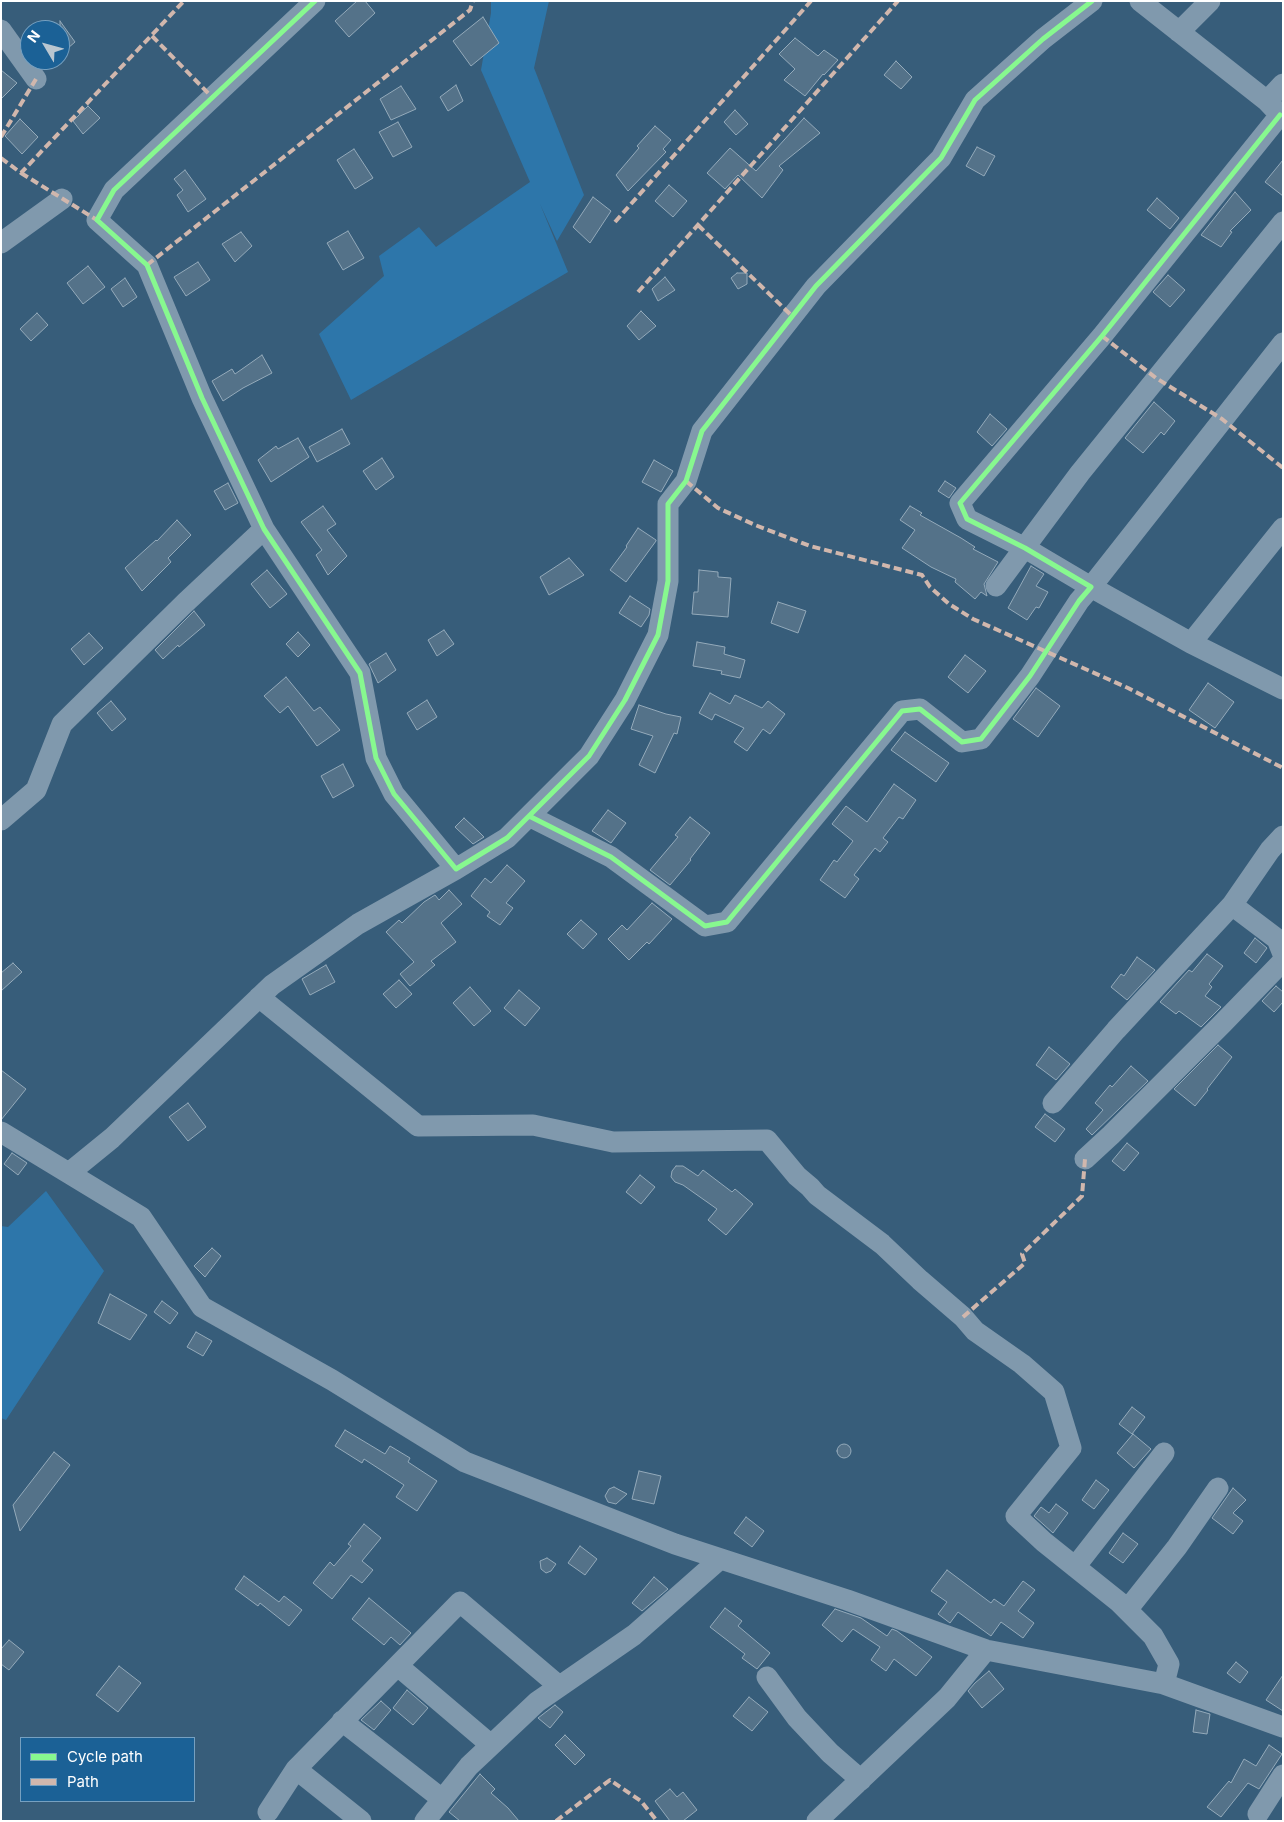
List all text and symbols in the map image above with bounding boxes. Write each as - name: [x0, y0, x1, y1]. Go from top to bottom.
- north arrow: [20, 20, 70, 70]
- text: N: [23, 27, 43, 46]
- legend: [20, 1737, 195, 1802]
- text: Cycle path: [67, 1747, 143, 1766]
- text: Path: [67, 1772, 99, 1791]

